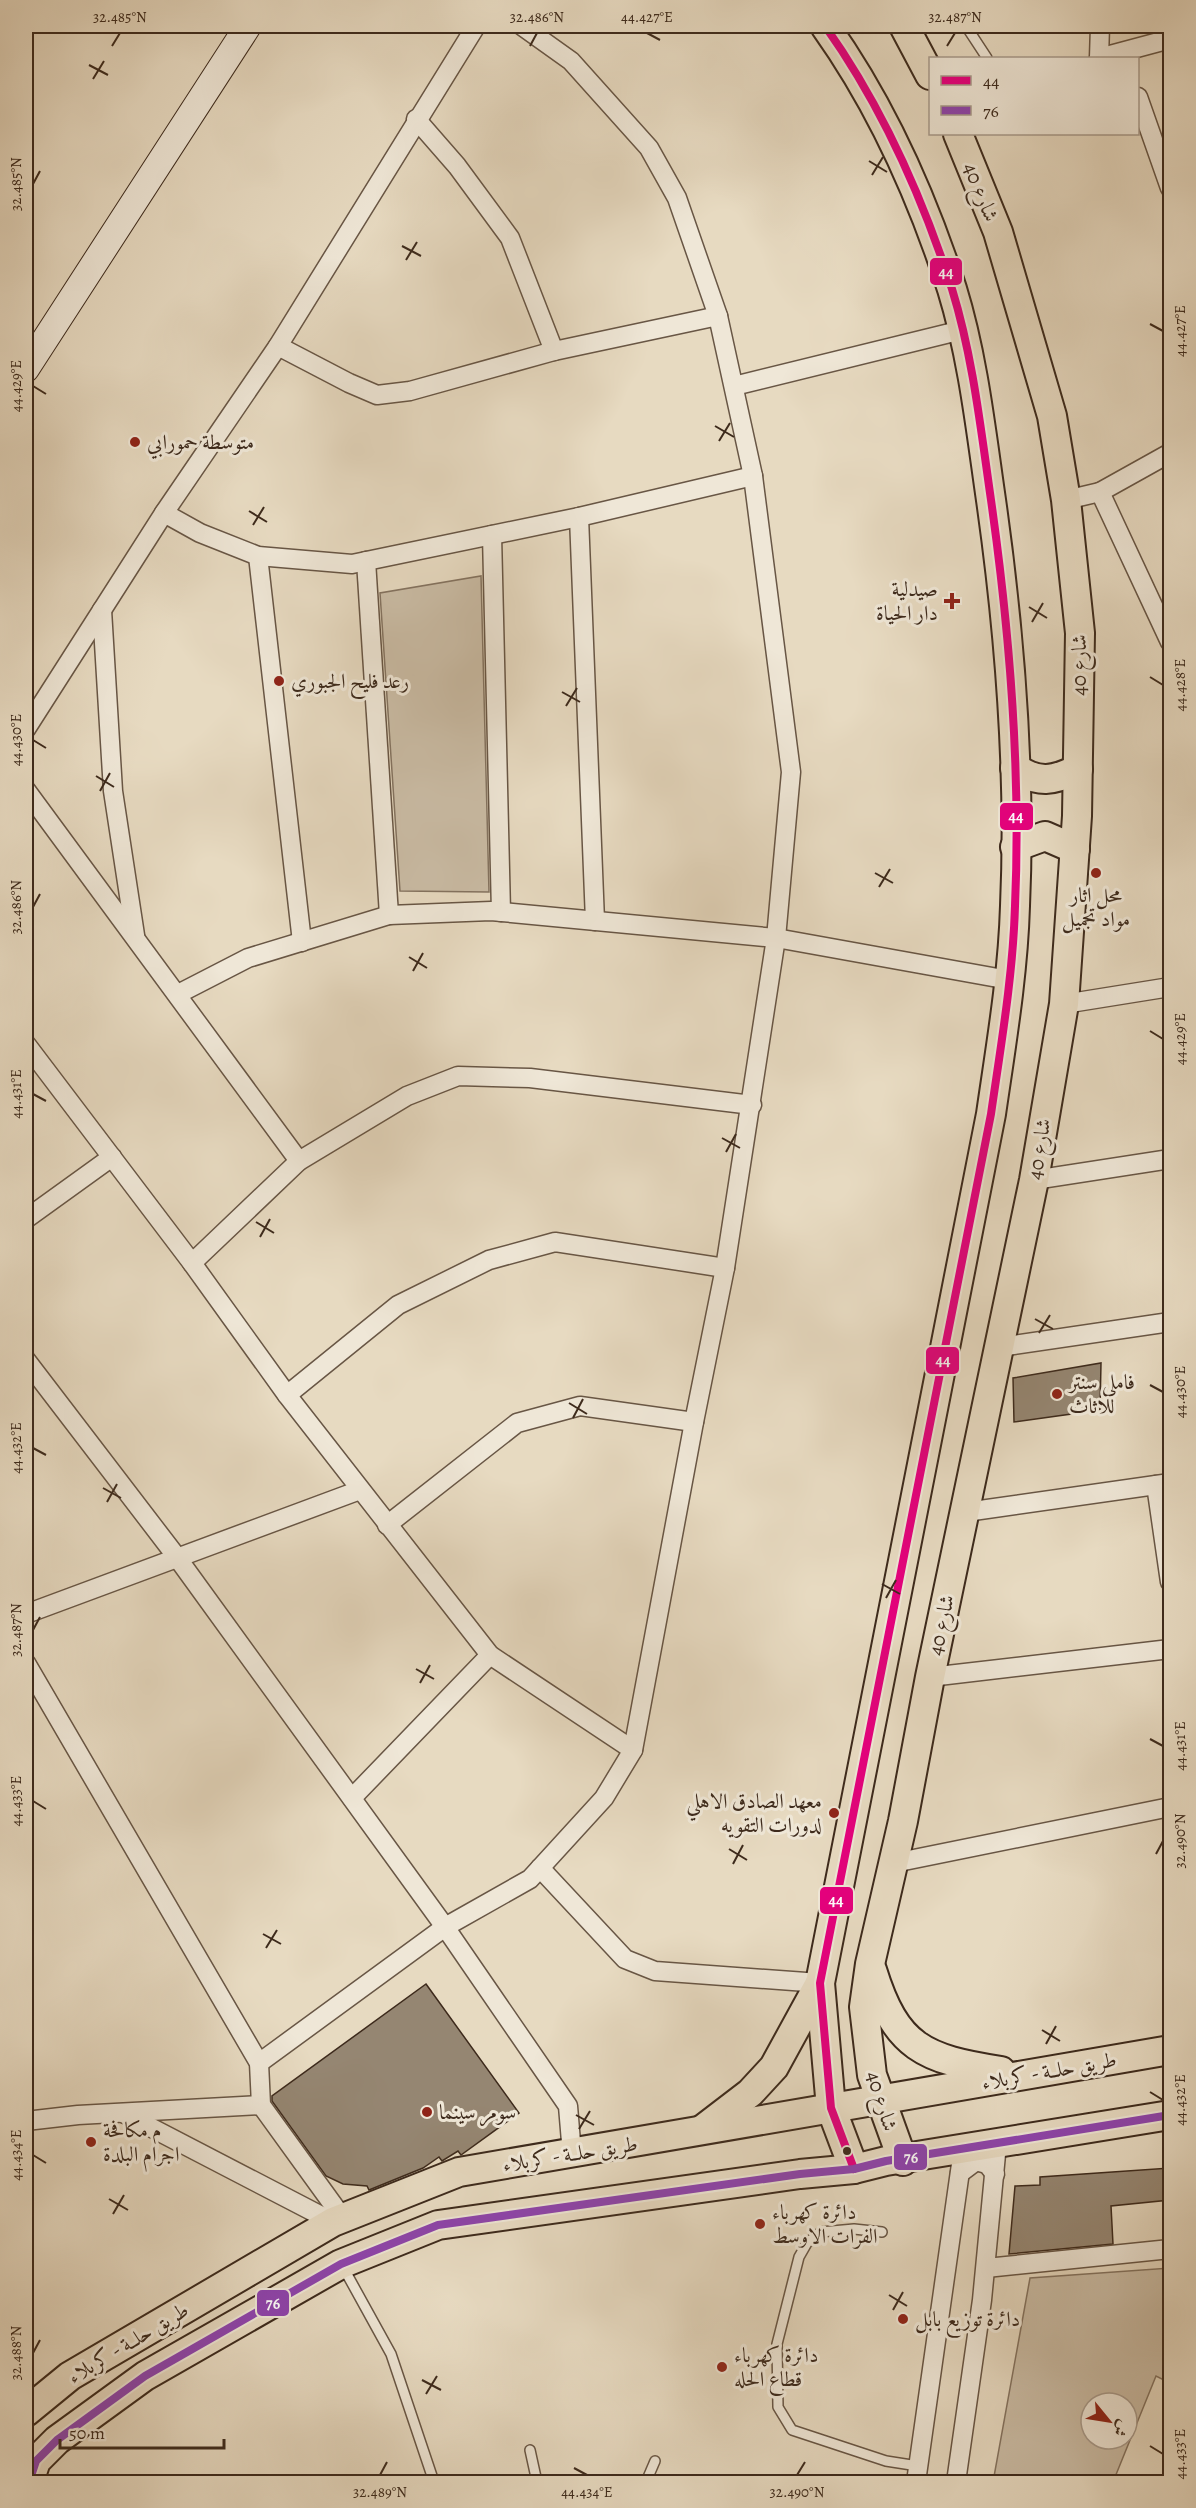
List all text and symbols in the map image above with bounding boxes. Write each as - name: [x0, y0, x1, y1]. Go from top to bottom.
- text: 32.485°N: [93, 7, 147, 27]
- text: 32.486°N: [510, 7, 564, 27]
- text: 44.427°E: [621, 7, 673, 27]
- text: 32.487°N: [928, 7, 982, 27]
- legend: [929, 57, 1139, 135]
- text: 44: [983, 69, 999, 93]
- text: 76: [983, 99, 999, 123]
- text: 32.485°N: [6, 157, 26, 211]
- street label: شارع 40: [953, 158, 1005, 227]
- line badge: 44: [929, 257, 963, 286]
- text: 44: [938, 262, 954, 284]
- text: 44.427°E: [1170, 305, 1190, 357]
- text: 44.429°E: [6, 360, 26, 412]
- place label: متوسطة حمورابي: [147, 428, 254, 459]
- marker: متوسطة حمورابي: [128, 435, 142, 449]
- place label: صيدلية دار الحياة: [876, 575, 938, 627]
- marker: صيدلية دار الحياة: [943, 592, 961, 610]
- street label: شارع 40: [1065, 634, 1097, 696]
- text: 44.428°E: [1170, 659, 1190, 711]
- place label: رعد فليح الجبوري: [291, 667, 409, 700]
- marker: رعد فليح الجبوري: [272, 674, 286, 688]
- text: 44.430°E: [6, 714, 26, 766]
- line badge: 44: [999, 802, 1034, 831]
- text: 44: [1008, 806, 1024, 828]
- marker: محل اثار مواد تجميل: [1089, 866, 1103, 880]
- text: 32.486°N: [6, 880, 26, 934]
- place label: محل اثار مواد تجميل: [1062, 881, 1130, 934]
- text: 44.429°E: [1170, 1013, 1190, 1065]
- text: 44.431°E: [6, 1069, 26, 1119]
- street label: شارع 40: [1020, 1117, 1062, 1182]
- line badge: 44: [925, 1346, 960, 1375]
- text: 44: [935, 1350, 951, 1372]
- text: 44.430°E: [1170, 1366, 1190, 1418]
- place label: فاملي سنتر للاثاث: [1067, 1368, 1135, 1420]
- marker: فاملي سنتر للاثاث: [1050, 1387, 1064, 1401]
- text: 44.432°E: [6, 1422, 26, 1474]
- street label: شارع 40: [921, 1592, 965, 1659]
- text: 32.487°N: [6, 1603, 26, 1657]
- text: 44.431°E: [1170, 1721, 1190, 1771]
- text: 44.433°E: [6, 1776, 26, 1826]
- place label: معهد الصادق الاهلي لدورات التقويه: [686, 1787, 822, 1839]
- marker: معهد الصادق الاهلي لدورات التقويه: [827, 1806, 841, 1820]
- text: 32.490°N: [1170, 1813, 1190, 1868]
- line badge: 44: [819, 1886, 854, 1915]
- text: 44: [828, 1890, 844, 1912]
- street label: طريق حلــة - كربلاء: [979, 2045, 1119, 2097]
- street label: شارع 40: [856, 2068, 904, 2136]
- text: 44.432°E: [1170, 2074, 1190, 2126]
- place label: سومر سينما: [439, 2098, 516, 2127]
- marker: سومر سينما: [420, 2105, 434, 2119]
- place label: م مكافحة اجرام البلدة: [103, 2116, 179, 2172]
- text: 44.434°E: [6, 2129, 26, 2181]
- street label: طريق حلــة - كربلاء: [500, 2129, 640, 2179]
- marker: م مكافحة اجرام البلدة: [84, 2135, 98, 2149]
- line badge: 76: [893, 2143, 928, 2171]
- unlabelled marker: [841, 2145, 853, 2157]
- text: 76: [904, 2147, 919, 2169]
- place label: دائرة كهرباء الفرات الاوسط: [772, 2198, 878, 2250]
- marker: دائرة كهرباء الفرات الاوسط: [753, 2217, 767, 2231]
- line badge: 76: [256, 2289, 290, 2317]
- text: 76: [266, 2293, 281, 2315]
- street label: طريق حلــة - كربلاء: [62, 2296, 194, 2390]
- place label: دائرة توزيع بابل: [915, 2305, 1020, 2338]
- marker: دائرة توزيع بابل: [896, 2312, 910, 2326]
- text: 32.488°N: [6, 2325, 26, 2380]
- place label: دائرة كهرباء قطاع الحله: [734, 2341, 818, 2397]
- marker: دائرة كهرباء قطاع الحله: [715, 2360, 729, 2374]
- north arrow: [1079, 2391, 1139, 2451]
- scale bar: [60, 2412, 224, 2450]
- text: ش: [1108, 2416, 1135, 2440]
- text: 50 m: [69, 2421, 105, 2445]
- text: 44.433°E: [1170, 2429, 1190, 2479]
- text: 32.489°N: [353, 2482, 407, 2502]
- text: 44.434°E: [561, 2482, 613, 2502]
- text: 32.490°N: [770, 2482, 825, 2502]

